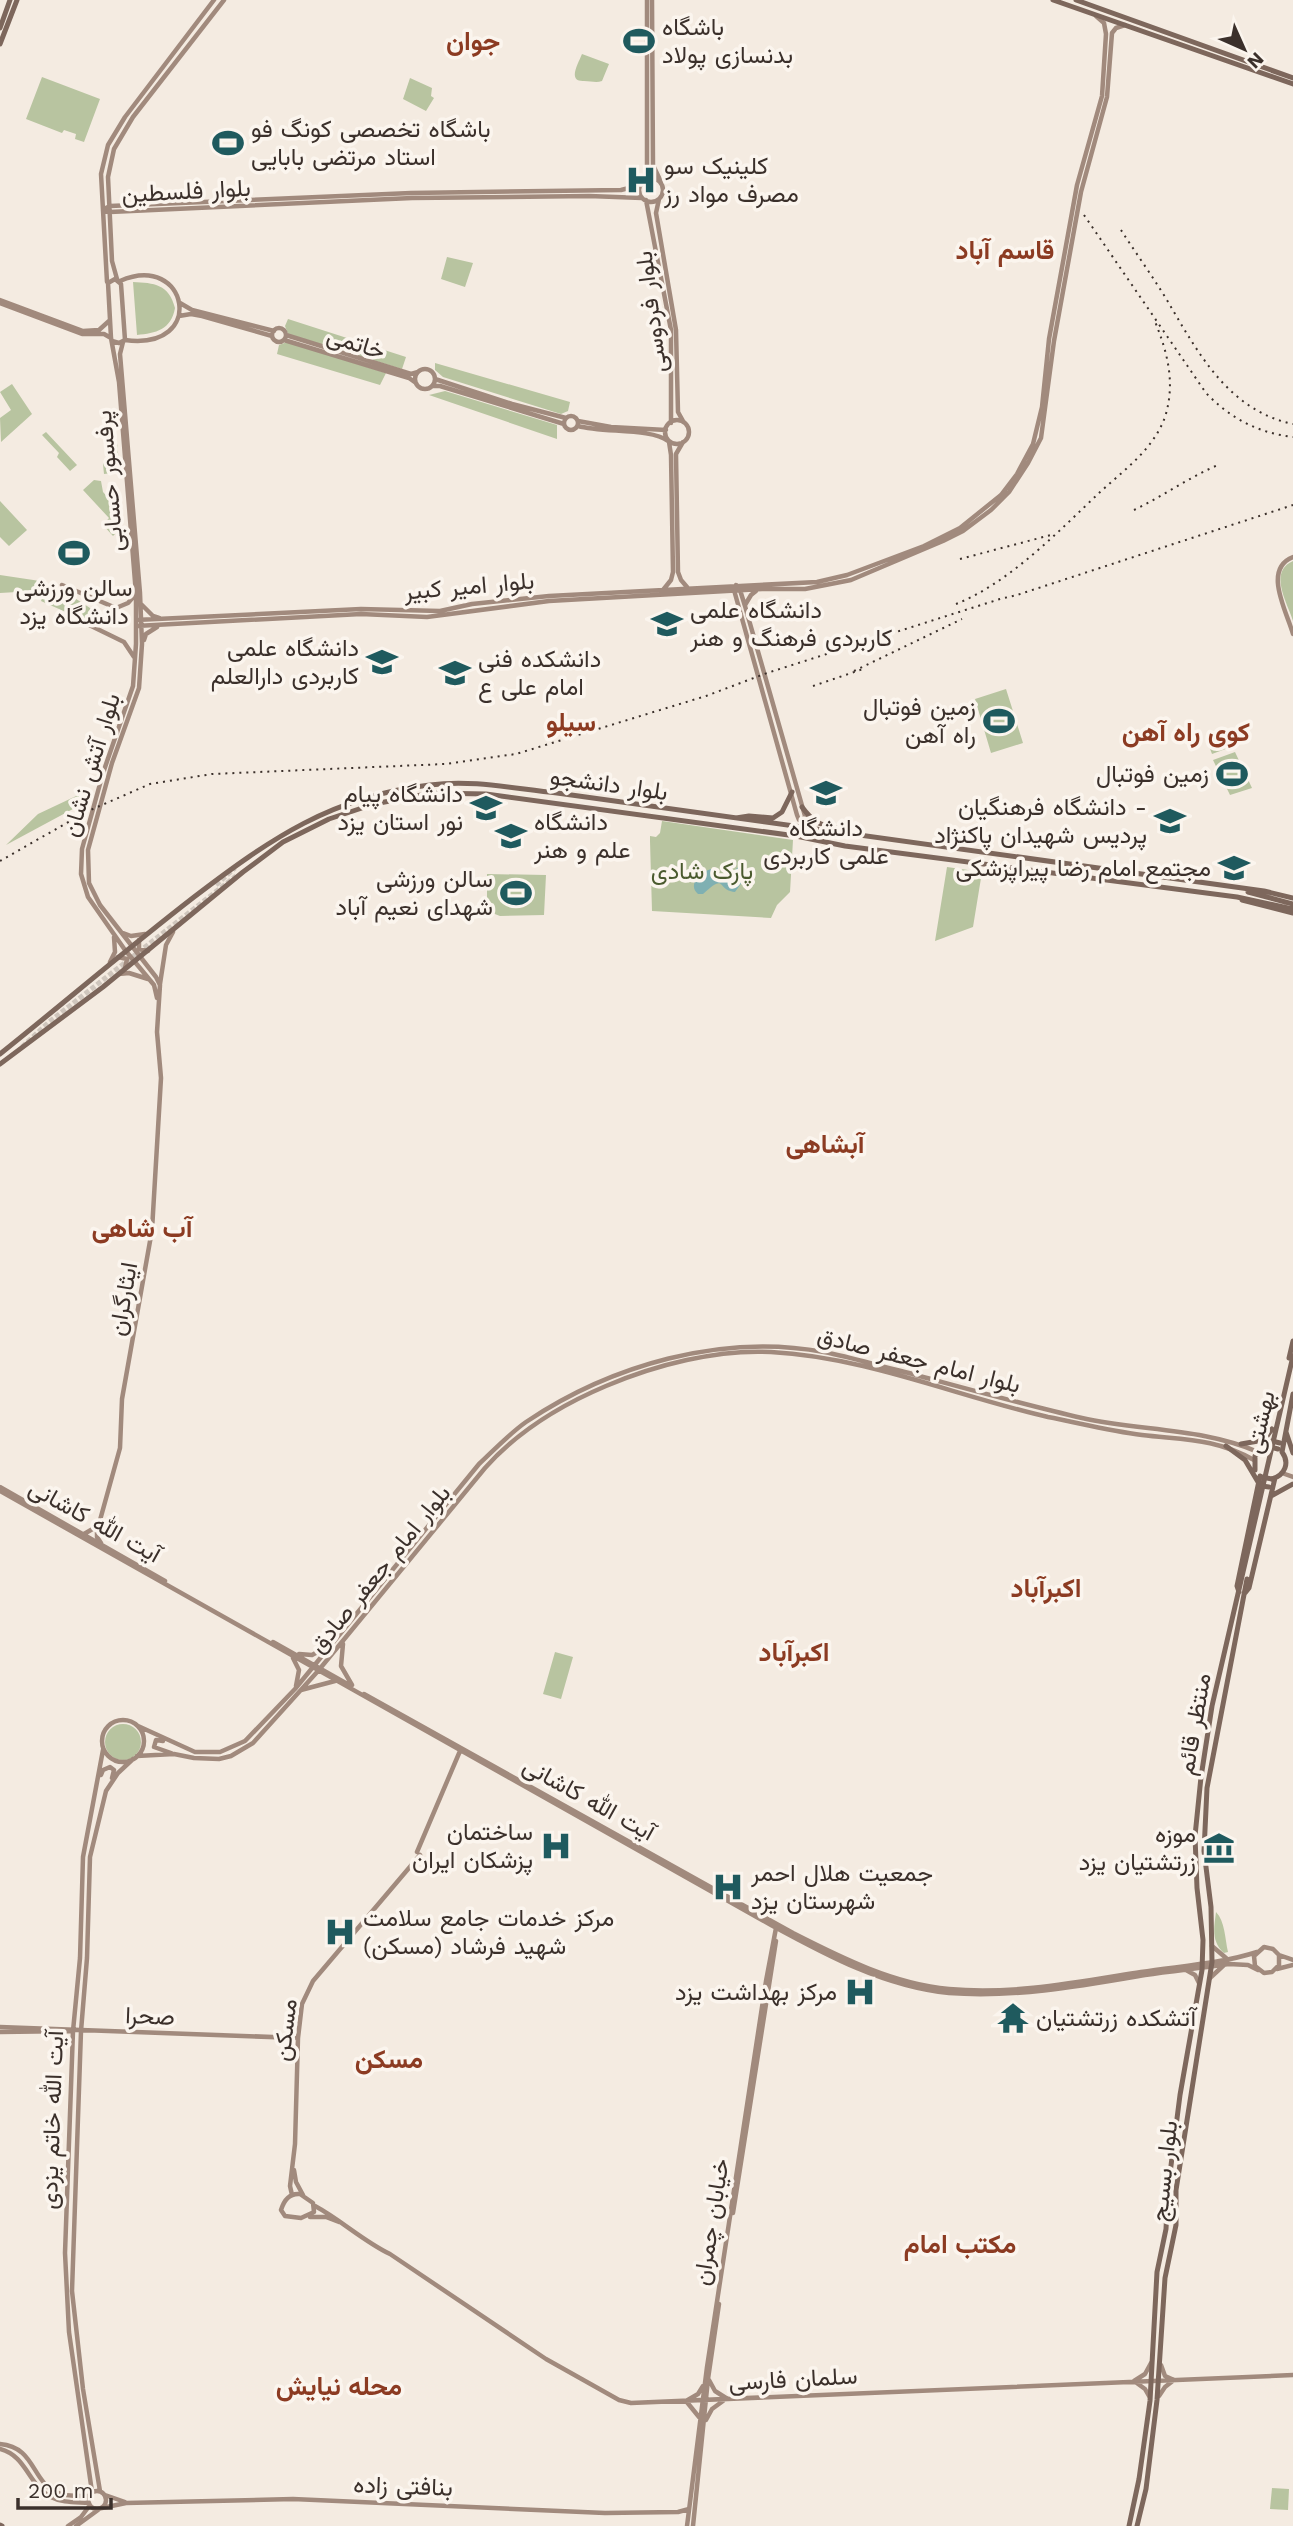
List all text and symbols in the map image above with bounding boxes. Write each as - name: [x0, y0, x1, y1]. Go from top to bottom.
- place label: باشگاه بدنسازی پولاد: [662, 13, 793, 71]
- north arrow: [1209, 14, 1279, 84]
- sports icon: باشگاه بدنسازی پولاد: [622, 24, 656, 58]
- district label: جوان: [446, 26, 500, 57]
- text: N: [1243, 48, 1269, 74]
- place label: باشگاه تخصصی کونگ فو استاد مرتضی بابایی: [251, 115, 491, 172]
- sports icon: باشگاه تخصصی کونگ فو استاد مرتضی بابایی: [211, 126, 245, 160]
- place label: کلینیک سو مصرف مواد رز: [663, 152, 799, 209]
- hospital icon: کلینیک سو مصرف مواد رز: [624, 163, 658, 197]
- street label: بلوار فلسطین: [121, 174, 251, 209]
- district label: قاسم آباد: [956, 235, 1054, 267]
- street label: بلوار فردوسی: [630, 249, 673, 374]
- street label: خاتمی: [324, 321, 388, 365]
- street label: پرفسور حسابی: [89, 409, 131, 553]
- sports icon: سالن ورزشی دانشگاه یزد: [57, 536, 91, 570]
- street label: بلوار امیر کبیر: [402, 566, 535, 607]
- place label: سالن ورزشی دانشگاه یزد: [16, 574, 132, 631]
- place label: دانشگاه علمی کاربردی فرهنگ و هنر: [689, 596, 892, 653]
- school or university icon: دانشگاه علمی کاربردی فرهنگ و هنر: [650, 607, 684, 641]
- place label: دانشگاه علمی کاربردی دارالعلم: [211, 634, 359, 692]
- school or university icon: دانشگاه علمی کاربردی دارالعلم: [365, 645, 399, 679]
- place label: دانشکده فنی امام علی ع: [478, 645, 601, 703]
- school or university icon: دانشکده فنی امام علی ع: [438, 656, 472, 690]
- street label: بلوار آتش نشان: [56, 690, 127, 840]
- place label: زمین فوتبال راه آهن: [863, 693, 976, 750]
- sports icon: زمین فوتبال راه آهن: [982, 704, 1016, 738]
- district label: سیلو: [546, 707, 596, 738]
- district label: کوی راه آهن: [1122, 717, 1250, 748]
- sports icon: زمین فوتبال: [1215, 757, 1249, 791]
- place label: زمین فوتبال: [1096, 760, 1209, 789]
- street label: بلوار دانشجو: [548, 762, 670, 807]
- school or university icon: دانشگاه علمی کاربردی: [809, 776, 843, 810]
- place label: دانشگاه پیام نور استان یزد: [338, 780, 463, 837]
- school or university icon: دانشگاه پیام نور استان یزد: [469, 791, 503, 825]
- place label: دانشگاه فرهنگیان - پردیس شهیدان پاکنژاد: [934, 793, 1147, 851]
- school or university icon: دانشگاه فرهنگیان - پردیس شهیدان پاکنژاد: [1153, 804, 1187, 838]
- place label: دانشگاه علم و هنر: [533, 808, 630, 866]
- place label: دانشگاه علمی کاربردی: [763, 814, 889, 871]
- school or university icon: دانشگاه علم و هنر: [494, 819, 528, 853]
- school or university icon: مجتمع امام رضا پیراپزشکی: [1217, 851, 1251, 885]
- place label: مجتمع امام رضا پیراپزشکی: [955, 854, 1211, 885]
- park label: پارک شادی: [651, 857, 753, 887]
- place label: سالن ورزشی شهدای نعیم آباد: [336, 865, 493, 923]
- sports icon: سالن ورزشی شهدای نعیم آباد: [499, 876, 533, 910]
- district label: آبشاهی: [785, 1129, 867, 1160]
- district label: آب شاهی: [92, 1213, 195, 1244]
- street label: ایثارگران: [103, 1260, 144, 1338]
- street label: بلوار امام جعفر صادق: [814, 1321, 1023, 1401]
- street label: بهشتی: [1239, 1388, 1282, 1456]
- street label: آیت الله کاشانی: [24, 1473, 168, 1570]
- street label: بلوار امام جعفر صادق: [304, 1479, 458, 1660]
- district label: اکبرآباد: [1011, 1573, 1081, 1604]
- district label: اکبرآباد: [759, 1637, 829, 1668]
- street label: منتظر قائم: [1171, 1671, 1219, 1777]
- street label: آیت الله کاشانی: [518, 1751, 662, 1848]
- place label: ساختمان پزشکان ایران: [412, 1818, 533, 1876]
- place label: موزه زرتشتیان یزد: [1079, 1820, 1196, 1877]
- hospital icon: ساختمان پزشکان ایران: [539, 1829, 573, 1863]
- museum icon: موزه زرتشتیان یزد: [1202, 1831, 1236, 1865]
- place label: جمعیت هلال احمر شهرستان یزد: [750, 1859, 933, 1916]
- hospital icon: جمعیت هلال احمر شهرستان یزد: [711, 1870, 745, 1904]
- place label: مرکز خدمات جامع سلامت شهید فرشاد (مسکن): [363, 1904, 614, 1961]
- hospital icon: مرکز خدمات جامع سلامت شهید فرشاد (مسکن): [323, 1915, 357, 1949]
- hospital icon: مرکز بهداشت یزد: [843, 1975, 877, 2009]
- place label: مرکز بهداشت یزد: [675, 1978, 837, 2007]
- street label: مسکن: [267, 1997, 303, 2063]
- street label: صحرا: [125, 2001, 175, 2032]
- temple icon: آتشکده زرتشتیان: [996, 2001, 1030, 2035]
- place label: آتشکده زرتشتیان: [1036, 2004, 1199, 2033]
- street label: آیت الله خاتم یزدی: [35, 2028, 71, 2210]
- district label: مسکن: [355, 2044, 423, 2075]
- street label: بلوار بسیج: [1145, 2119, 1186, 2223]
- street label: خیابان چمران: [687, 2157, 737, 2288]
- district label: مکتب امام: [904, 2229, 1016, 2261]
- street label: سلمان فارسی: [728, 2362, 858, 2397]
- district label: محله نیایش: [276, 2371, 402, 2402]
- scale bar: [18, 2466, 110, 2510]
- street label: بنافتی زاده: [353, 2470, 453, 2503]
- text: 200 m: [28, 2478, 94, 2503]

